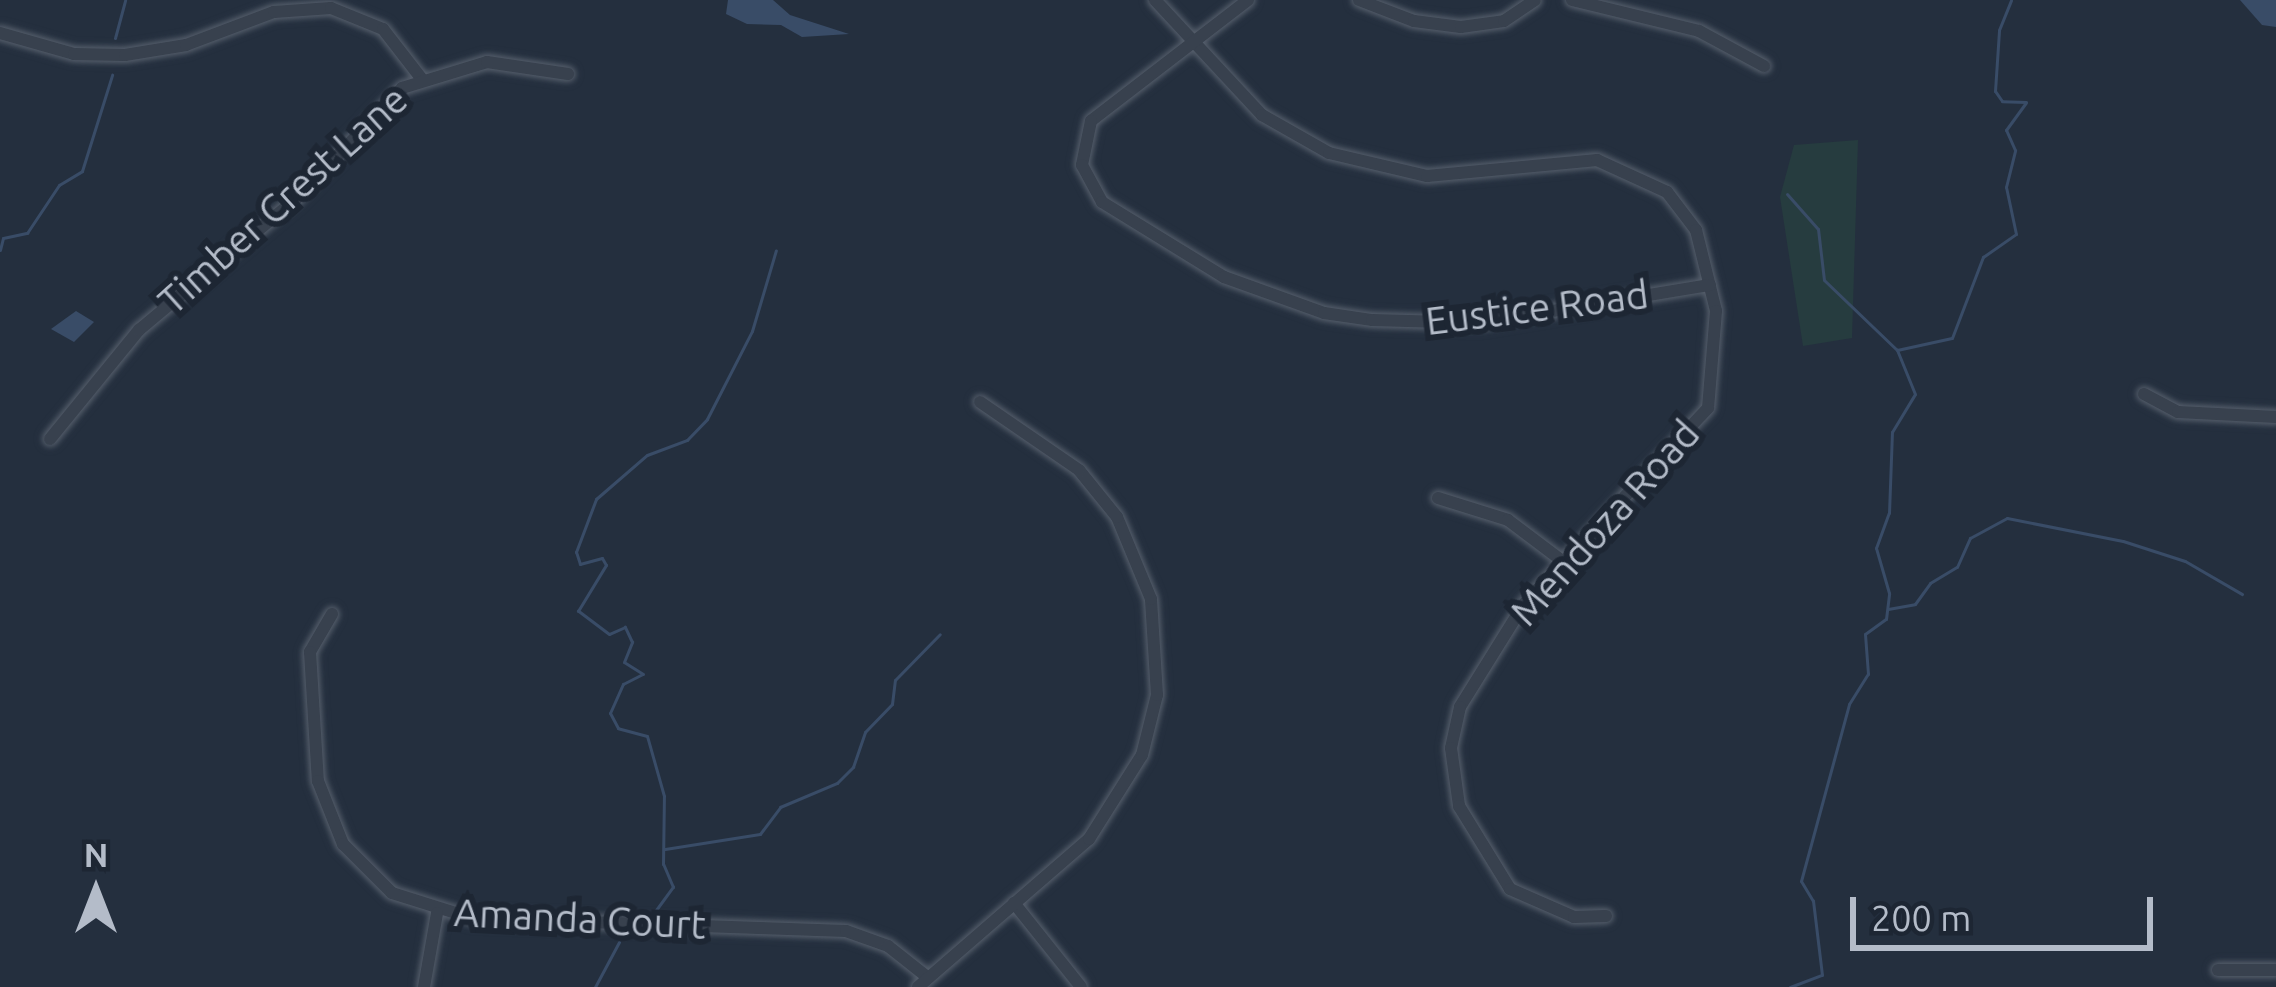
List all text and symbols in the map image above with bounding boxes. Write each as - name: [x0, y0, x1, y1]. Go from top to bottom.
- street label: Timber Crest Lane: [149, 76, 417, 324]
- street label: Eustice Road: [1423, 271, 1651, 345]
- street label: Mendoza Road: [1501, 411, 1709, 635]
- north arrow: [36, 831, 156, 951]
- text: N: [84, 836, 108, 873]
- scale bar: [1856, 873, 2159, 947]
- street label: Amanda Court: [453, 889, 707, 949]
- text: 200 m: [1871, 897, 1971, 938]

